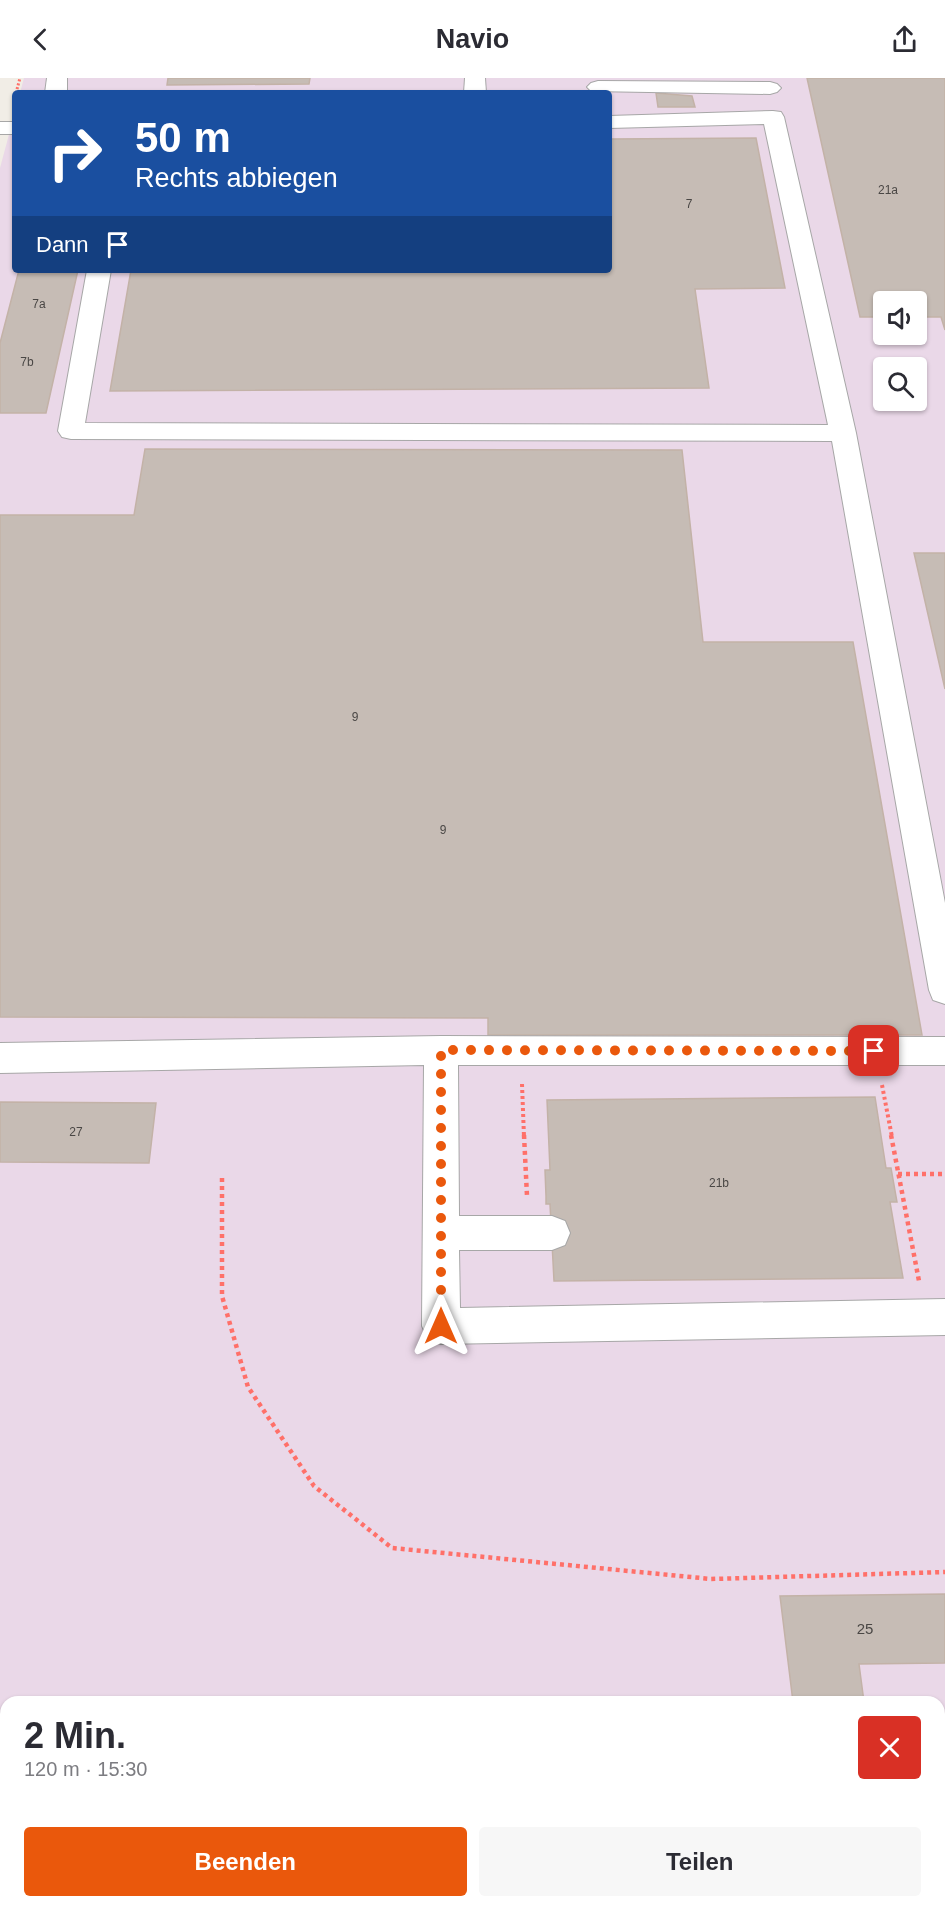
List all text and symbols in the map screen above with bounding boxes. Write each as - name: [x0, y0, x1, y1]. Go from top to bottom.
- icon: back: [24, 23, 57, 56]
- icon: share: [888, 23, 921, 56]
- text: Navio: [436, 24, 509, 54]
- icon: right: [36, 114, 114, 192]
- text: 50 m: [135, 114, 231, 161]
- text: Rechts abbiegen: [135, 163, 338, 193]
- house number: 21a: [878, 183, 898, 197]
- house number: 7: [686, 197, 693, 211]
- icon: arrive: [101, 228, 134, 261]
- text: Dann: [36, 232, 89, 257]
- map controls: [873, 291, 927, 411]
- button: sound: [873, 291, 927, 345]
- house number: 7a: [32, 297, 46, 311]
- house number: 7b: [20, 355, 34, 369]
- button: search: [873, 357, 927, 411]
- house number: 9: [352, 710, 359, 724]
- house number: 9: [440, 823, 447, 837]
- pin: [848, 1025, 899, 1076]
- icon: arrive: [857, 1034, 890, 1067]
- house number: 27: [69, 1125, 83, 1139]
- house number: 21b: [709, 1176, 729, 1190]
- position arrow: [409, 1294, 473, 1358]
- house number: 25: [857, 1620, 873, 1637]
- text: 2 Min.: [24, 1715, 126, 1756]
- button: close: [858, 1716, 921, 1779]
- text: 120 m · 15:30: [24, 1758, 147, 1780]
- button: Beenden: [24, 1827, 467, 1896]
- button: Teilen: [479, 1827, 921, 1896]

